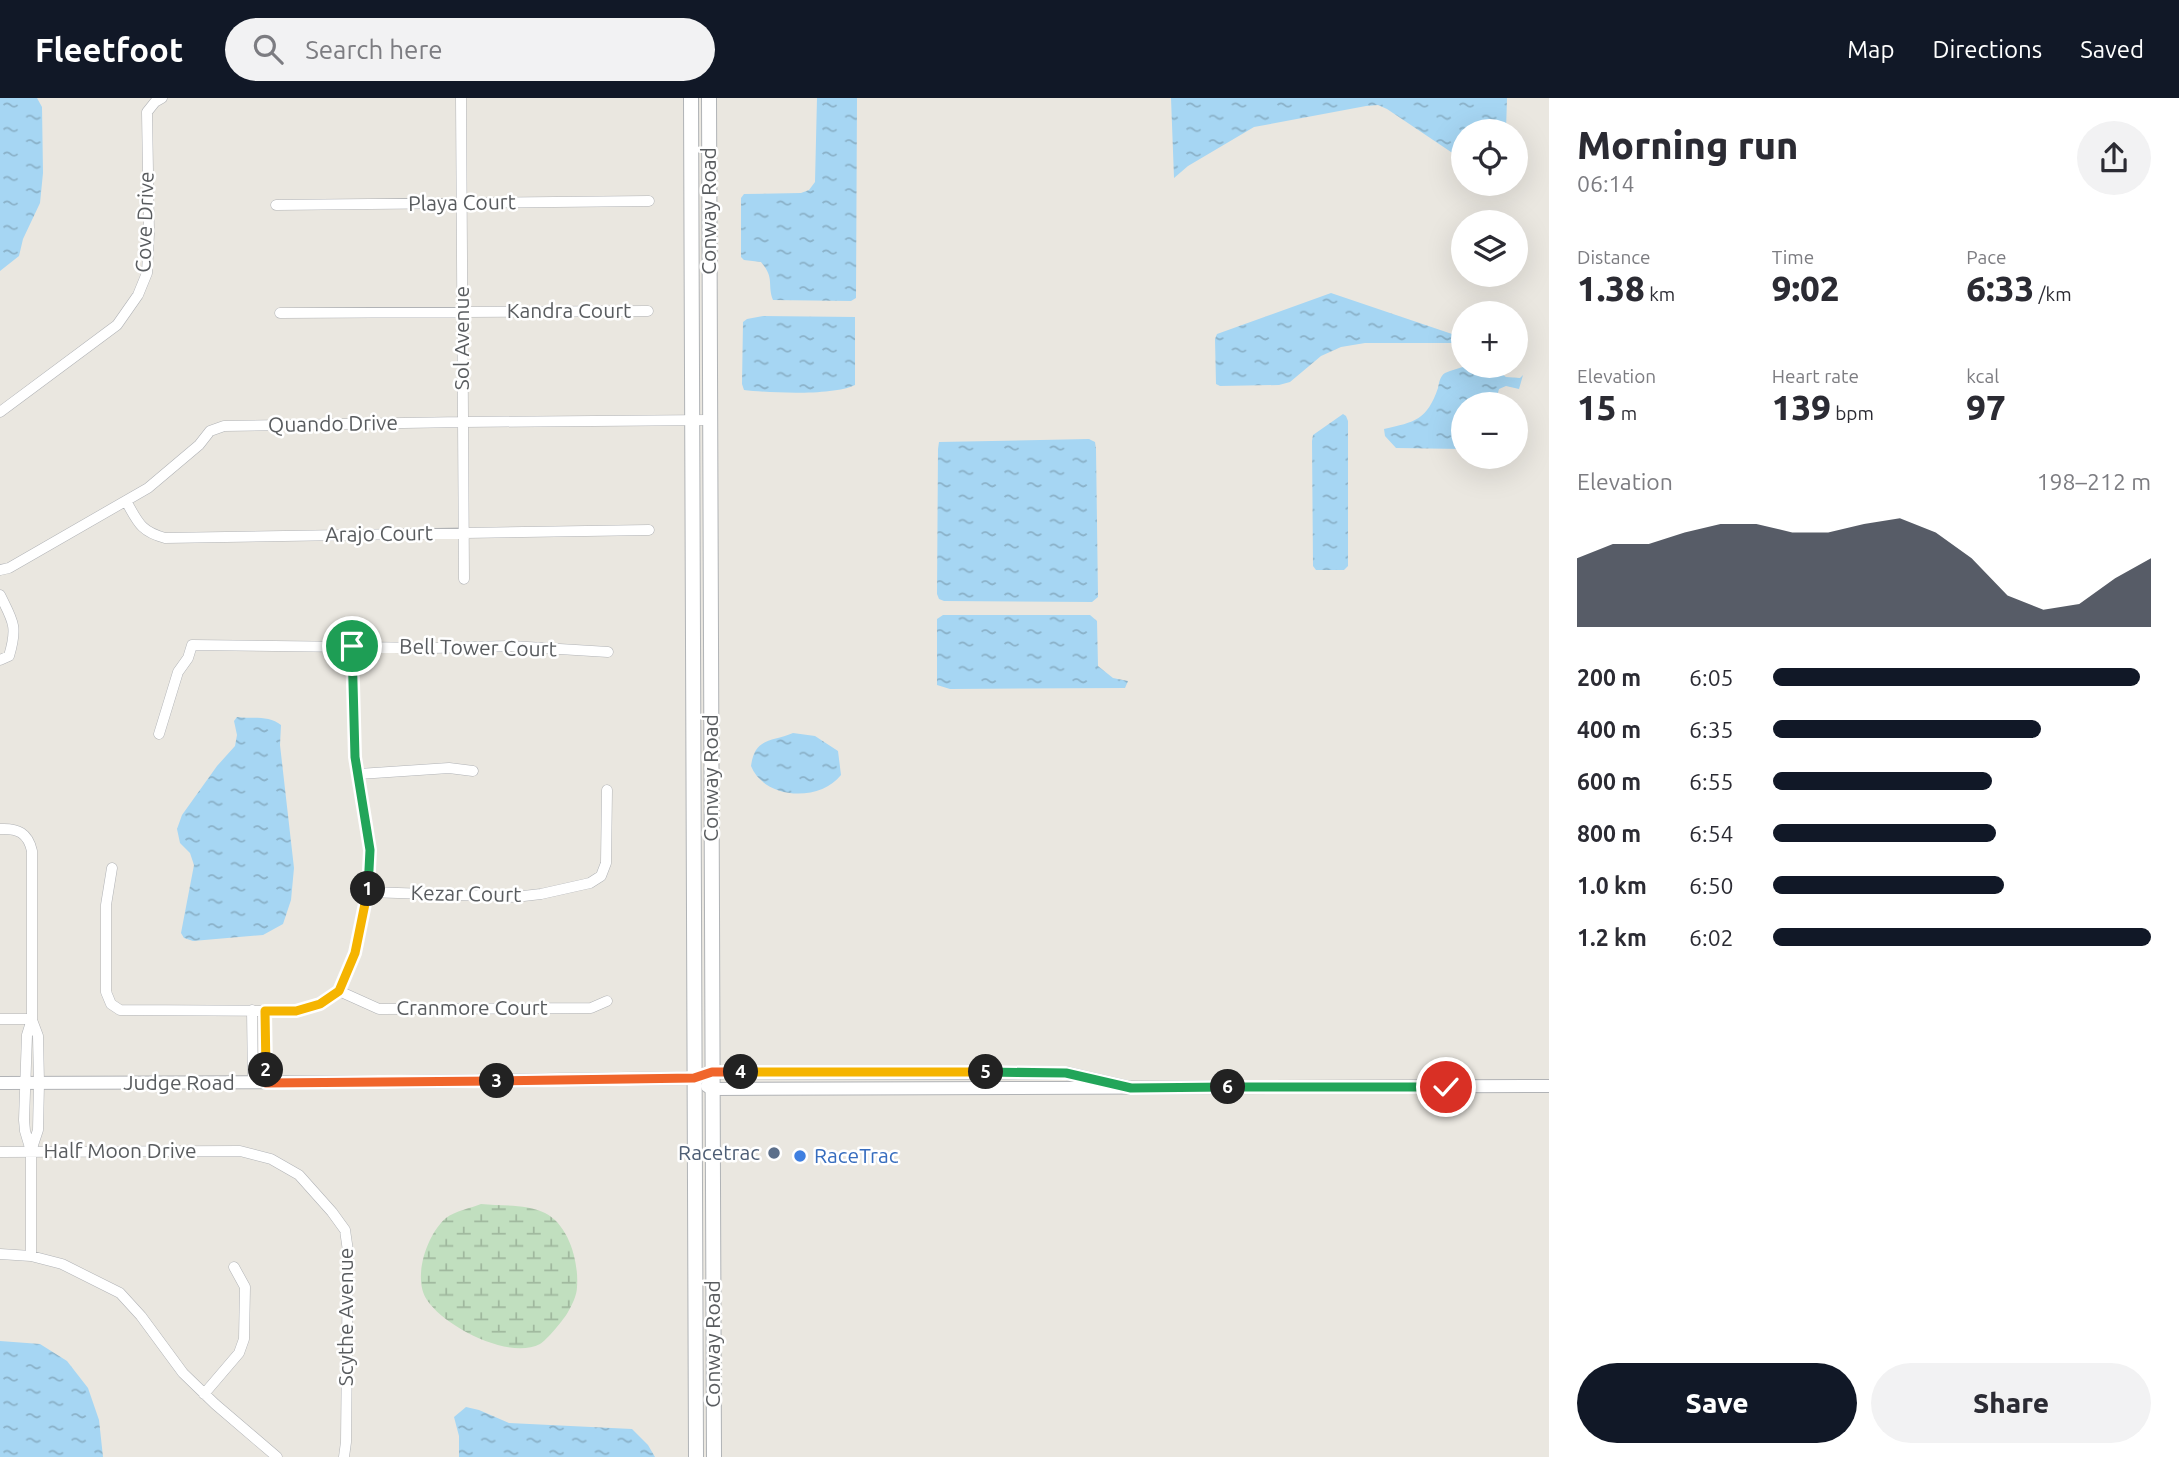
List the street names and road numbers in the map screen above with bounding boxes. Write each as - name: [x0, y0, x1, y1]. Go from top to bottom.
- street label: Conway Road: [696, 147, 720, 275]
- street label: Cove Drive: [130, 171, 158, 273]
- street label: Playa Court: [408, 189, 516, 215]
- street label: Sol Avenue: [449, 286, 473, 390]
- street label: Kandra Court: [507, 298, 631, 322]
- street label: Quando Drive: [268, 410, 398, 436]
- street label: Arajo Court: [325, 520, 433, 546]
- street label: Bell Tower Court: [399, 634, 557, 660]
- street label: Conway Road: [698, 714, 722, 842]
- street label: Kezar Court: [410, 880, 522, 906]
- street label: Cranmore Court: [396, 995, 548, 1019]
- street label: Judge Road: [123, 1070, 235, 1094]
- street label: Half Moon Drive: [43, 1138, 197, 1162]
- street label: Scythe Avenue: [333, 1248, 357, 1386]
- street label: Conway Road: [700, 1280, 724, 1408]

